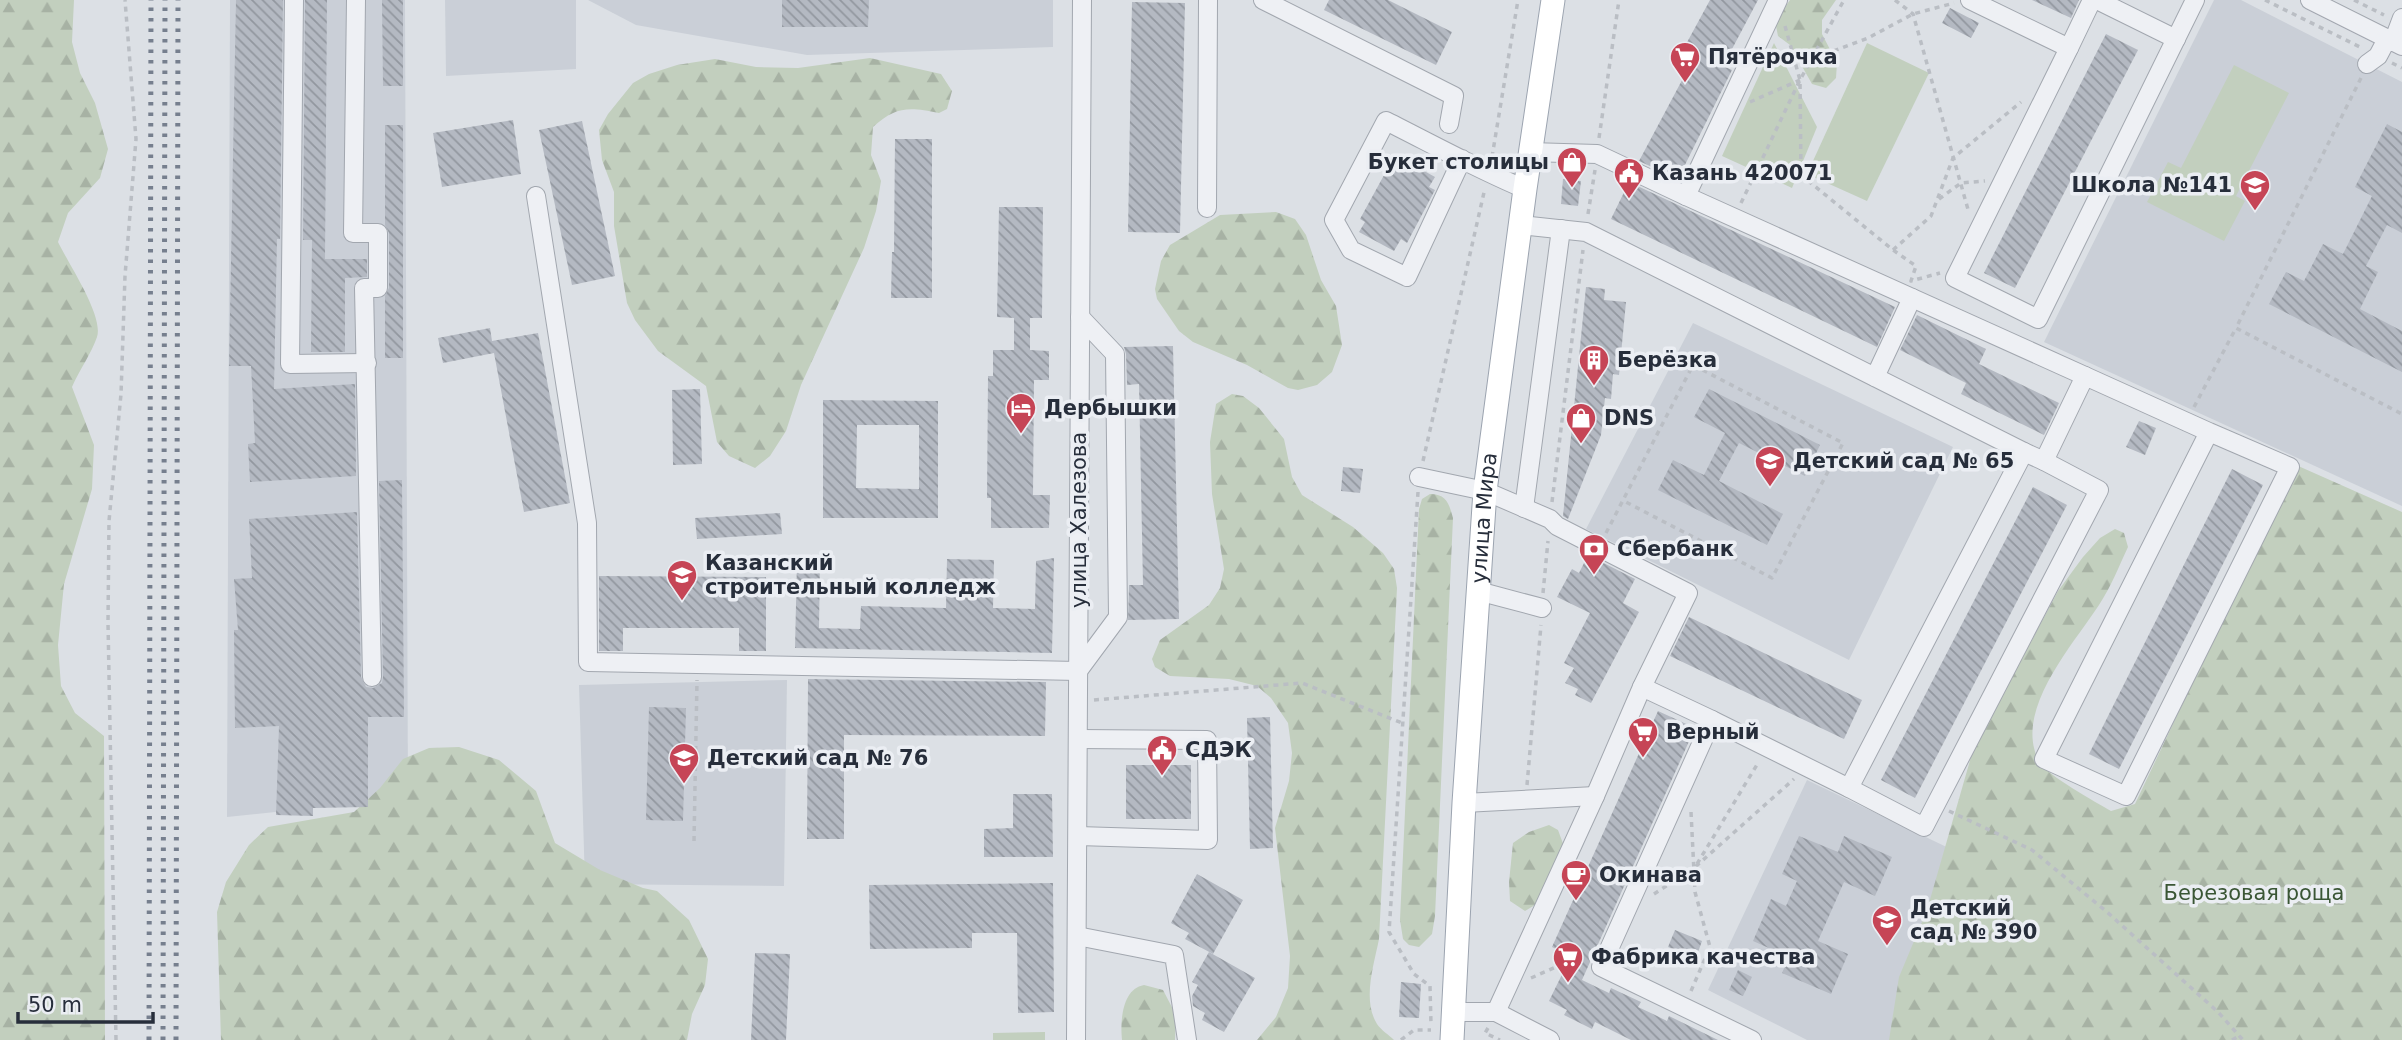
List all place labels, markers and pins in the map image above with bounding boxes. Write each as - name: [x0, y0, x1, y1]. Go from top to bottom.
- supermarket icon: Пятёрочка: [1668, 40, 1702, 84]
- place label: Пятёрочка: [1708, 45, 1838, 69]
- shop icon: Букет столицы: [1555, 145, 1589, 189]
- place label: Букет столицы: [1368, 150, 1549, 174]
- public building icon: Казань 420071: [1612, 156, 1646, 200]
- place label: Казань 420071: [1652, 161, 1832, 185]
- school or university icon: Школа №141: [2238, 168, 2272, 212]
- place label: Школа №141: [2071, 173, 2232, 197]
- building icon: Берёзка: [1577, 343, 1611, 387]
- place label: Берёзка: [1617, 348, 1717, 372]
- hotel icon: Дербышки: [1004, 391, 1038, 435]
- place label: Дербышки: [1044, 396, 1177, 420]
- shop icon: DNS: [1564, 401, 1598, 445]
- place label: DNS: [1604, 406, 1654, 430]
- school or university icon: Детский сад № 65: [1753, 444, 1787, 488]
- place label: Детский сад № 65: [1793, 449, 2014, 473]
- bank icon: Сбербанк: [1577, 532, 1611, 576]
- place label: Сбербанк: [1617, 537, 1734, 561]
- place label: Казанский строительный колледж: [705, 551, 996, 599]
- school or university icon: Казанский строительный колледж: [665, 558, 699, 602]
- supermarket icon: Верный: [1626, 715, 1660, 759]
- place label: Верный: [1666, 720, 1760, 744]
- public building icon: СДЭК: [1145, 733, 1179, 777]
- place label: СДЭК: [1185, 738, 1252, 762]
- school or university icon: Детский сад № 76: [667, 741, 701, 785]
- place label: Детский сад № 76: [707, 746, 928, 770]
- cafe icon: Окинава: [1559, 858, 1593, 902]
- place label: Окинава: [1599, 863, 1702, 887]
- place label: Детский сад № 390: [1910, 896, 2037, 944]
- school or university icon: Детский сад № 390: [1870, 903, 1904, 947]
- supermarket icon: Фабрика качества: [1551, 940, 1585, 984]
- place label: Фабрика качества: [1591, 945, 1815, 969]

